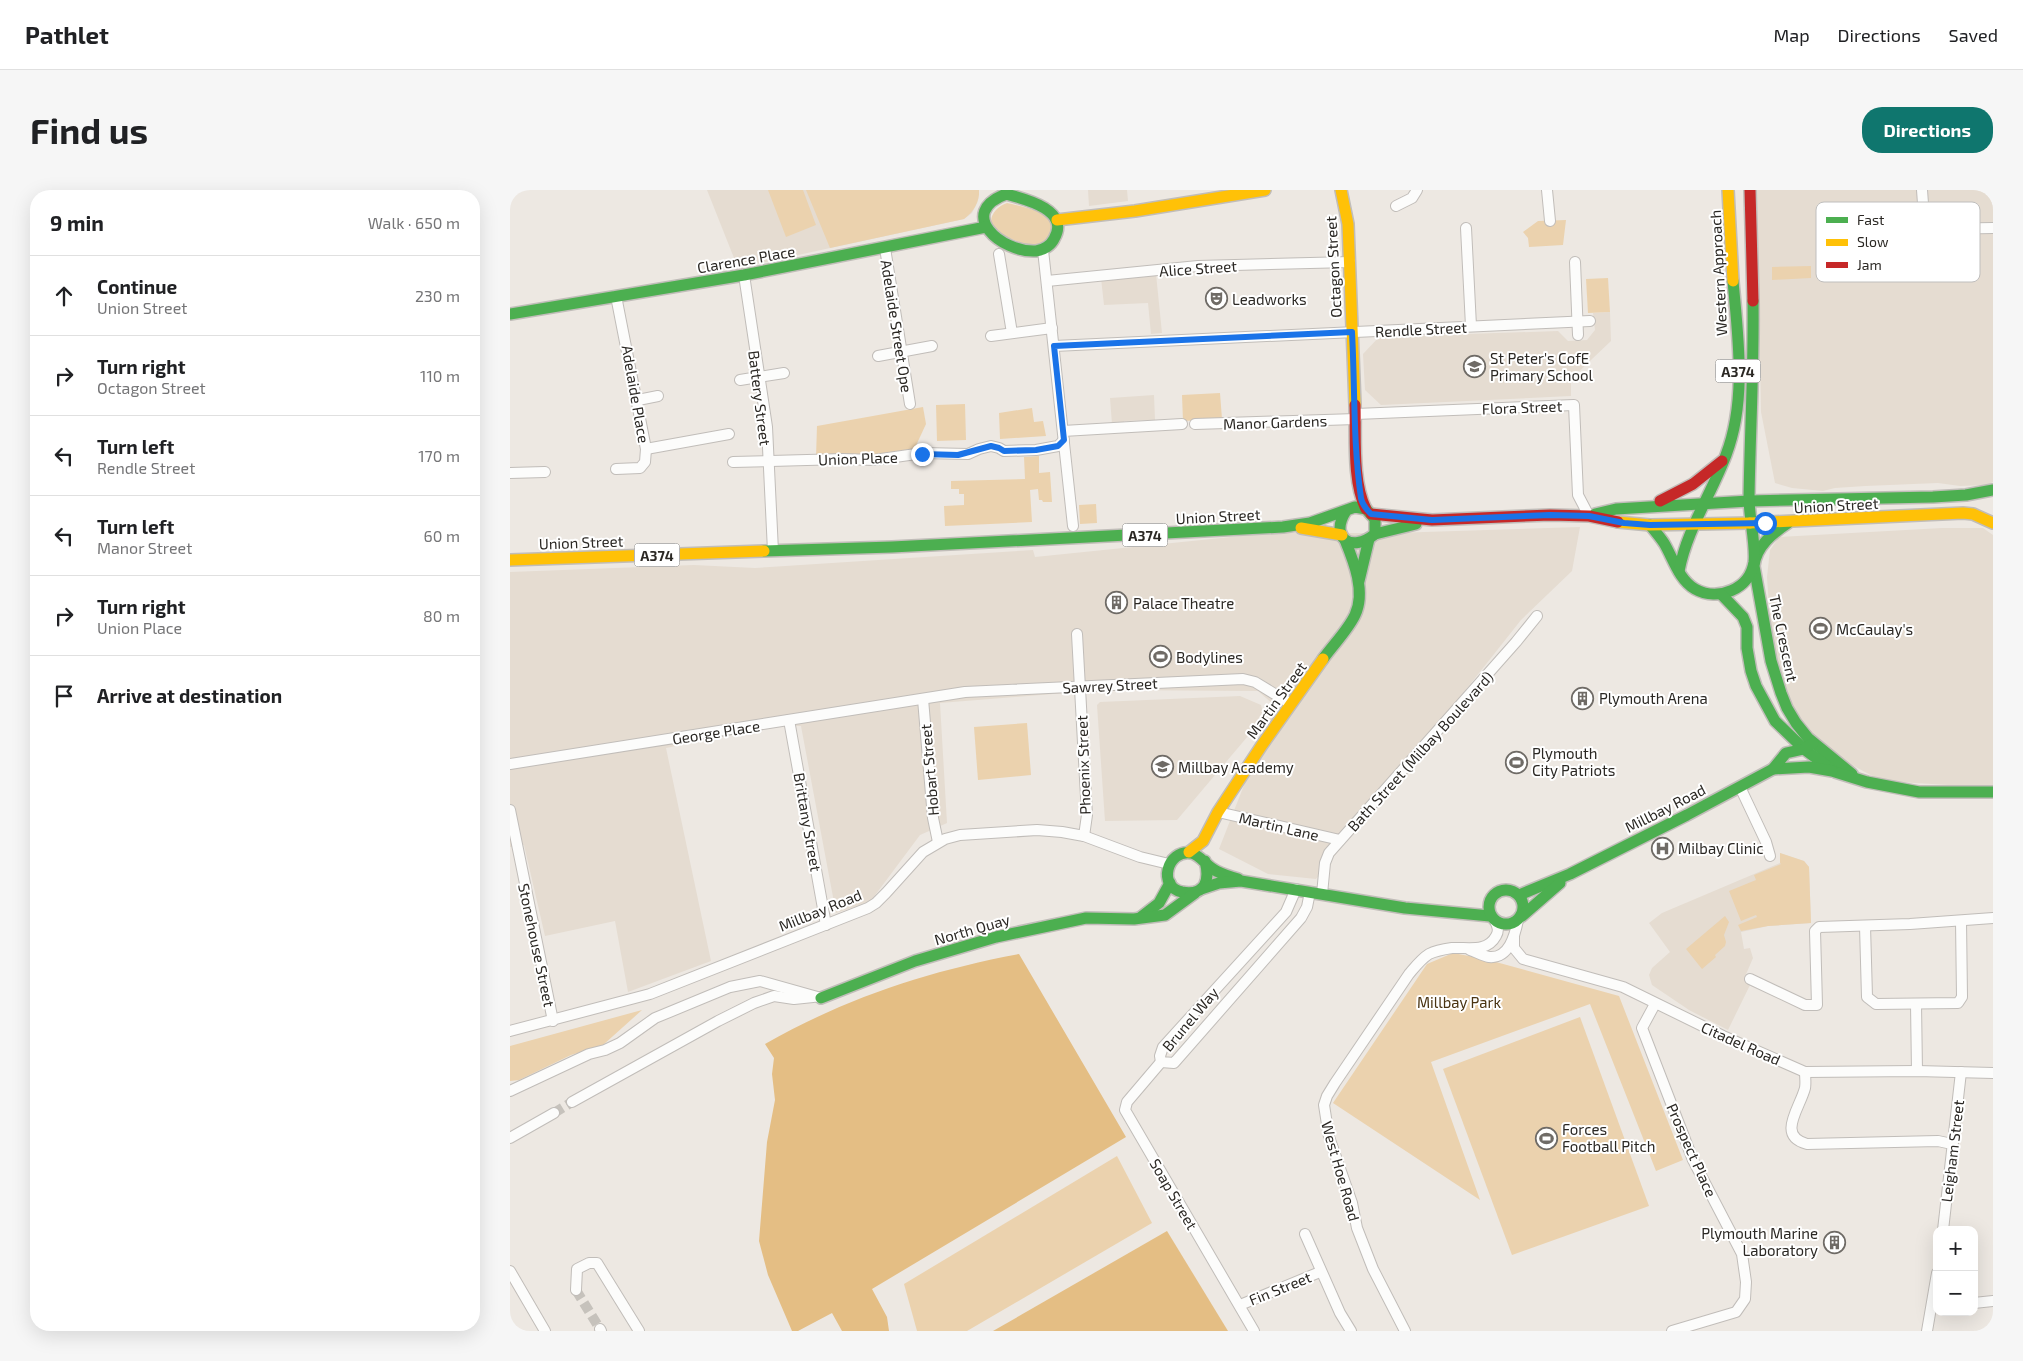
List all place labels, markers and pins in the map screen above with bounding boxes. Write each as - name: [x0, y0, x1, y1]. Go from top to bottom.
- theatre icon: Leadworks: [1204, 287, 1228, 311]
- place label: Leadworks: [1232, 290, 1307, 308]
- place label: St Peter's CofE Primary School: [1490, 349, 1593, 384]
- school or university icon: St Peter's CofE Primary School: [1462, 355, 1486, 379]
- building icon: Palace Theatre: [1105, 591, 1129, 615]
- place label: Palace Theatre: [1133, 594, 1234, 612]
- sports icon: McCaulay's: [1808, 617, 1832, 641]
- place label: McCaulay's: [1836, 620, 1913, 638]
- sports icon: Bodylines: [1148, 645, 1172, 669]
- place label: Bodylines: [1176, 648, 1243, 666]
- building icon: Plymouth Arena: [1571, 686, 1595, 710]
- place label: Plymouth Arena: [1599, 689, 1708, 707]
- place label: Plymouth City Patriots: [1532, 744, 1615, 779]
- sports icon: Plymouth City Patriots: [1504, 750, 1528, 774]
- school or university icon: Millbay Academy: [1150, 755, 1174, 779]
- place label: Millbay Academy: [1178, 758, 1294, 776]
- hospital icon: Milbay Clinic: [1650, 836, 1674, 860]
- place label: Milbay Clinic: [1678, 839, 1764, 857]
- place label: Forces Football Pitch: [1562, 1120, 1656, 1155]
- sports icon: Forces Football Pitch: [1534, 1126, 1558, 1150]
- place label: Plymouth Marine Laboratory: [1701, 1224, 1818, 1259]
- building icon: Plymouth Marine Laboratory: [1822, 1230, 1846, 1254]

